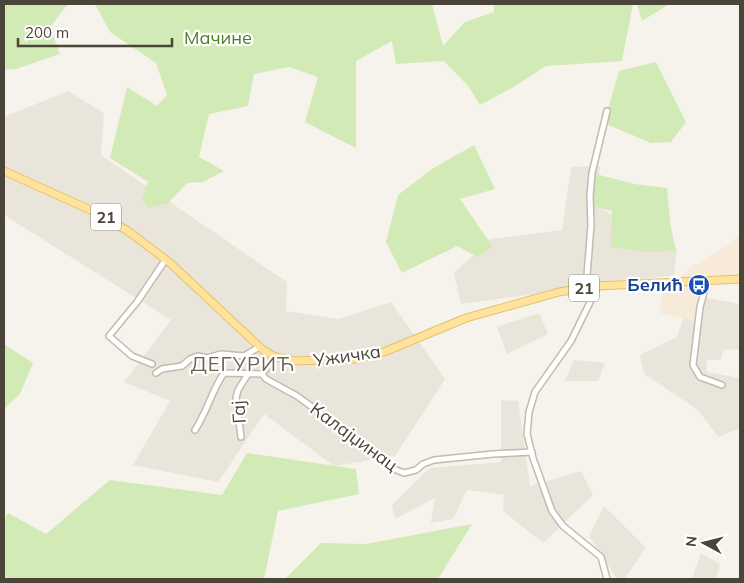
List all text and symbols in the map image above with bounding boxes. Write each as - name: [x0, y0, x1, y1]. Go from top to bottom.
- scale bar: [18, 15, 171, 47]
- text: 200 m: [25, 23, 69, 42]
- park label: Мачине: [184, 26, 252, 49]
- road number: 21: [91, 203, 121, 230]
- place label: Белић: [627, 273, 683, 296]
- bus stop icon: Белић: [687, 273, 711, 297]
- road number: 21: [569, 274, 599, 302]
- street label: Ужичка: [311, 339, 382, 372]
- district label: ДЕГУРИЋ: [191, 351, 295, 376]
- street label: Калајџинац: [306, 397, 403, 476]
- street label: Гај: [226, 400, 251, 424]
- north arrow: [679, 518, 729, 568]
- text: N: [682, 535, 701, 548]

